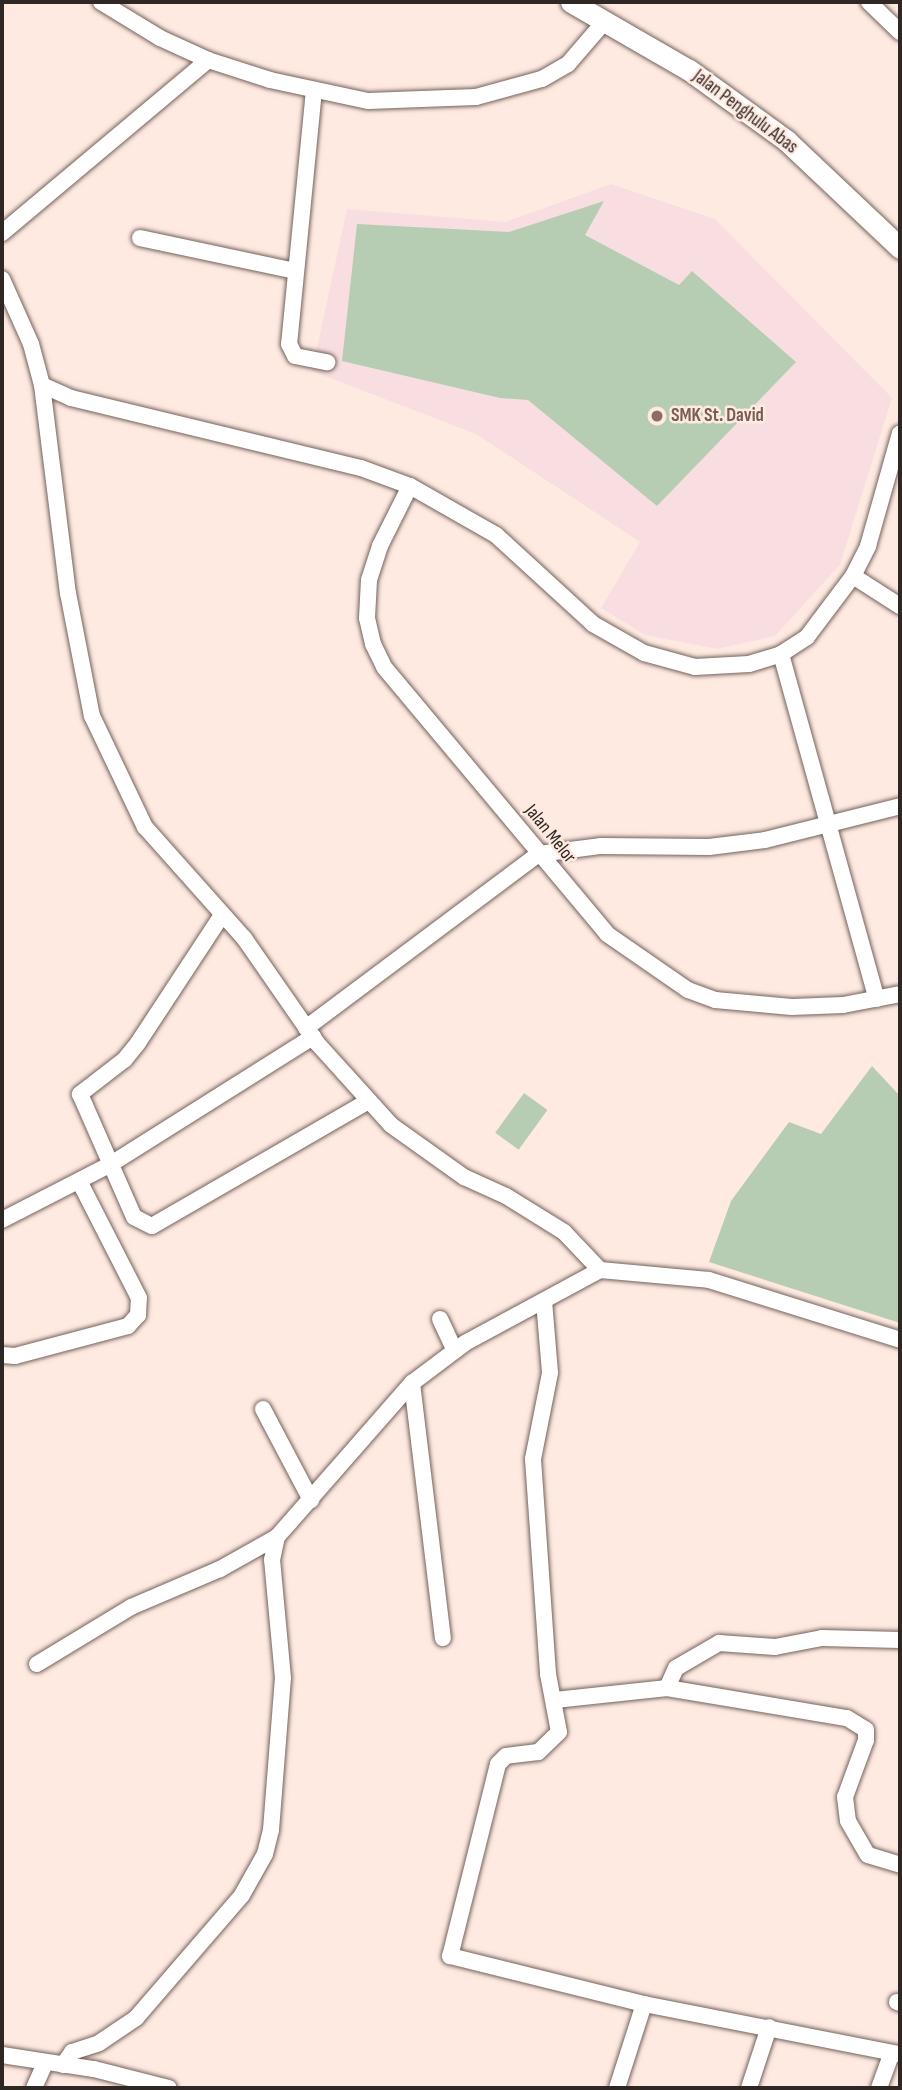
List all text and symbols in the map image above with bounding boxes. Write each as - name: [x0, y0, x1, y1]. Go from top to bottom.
- street label: Jalan Penghulu Abas: [688, 65, 802, 159]
- place label: SMK St. David: [671, 405, 764, 427]
- marker: SMK St. David: [649, 408, 665, 424]
- street label: Jalan Melor: [519, 800, 581, 868]

